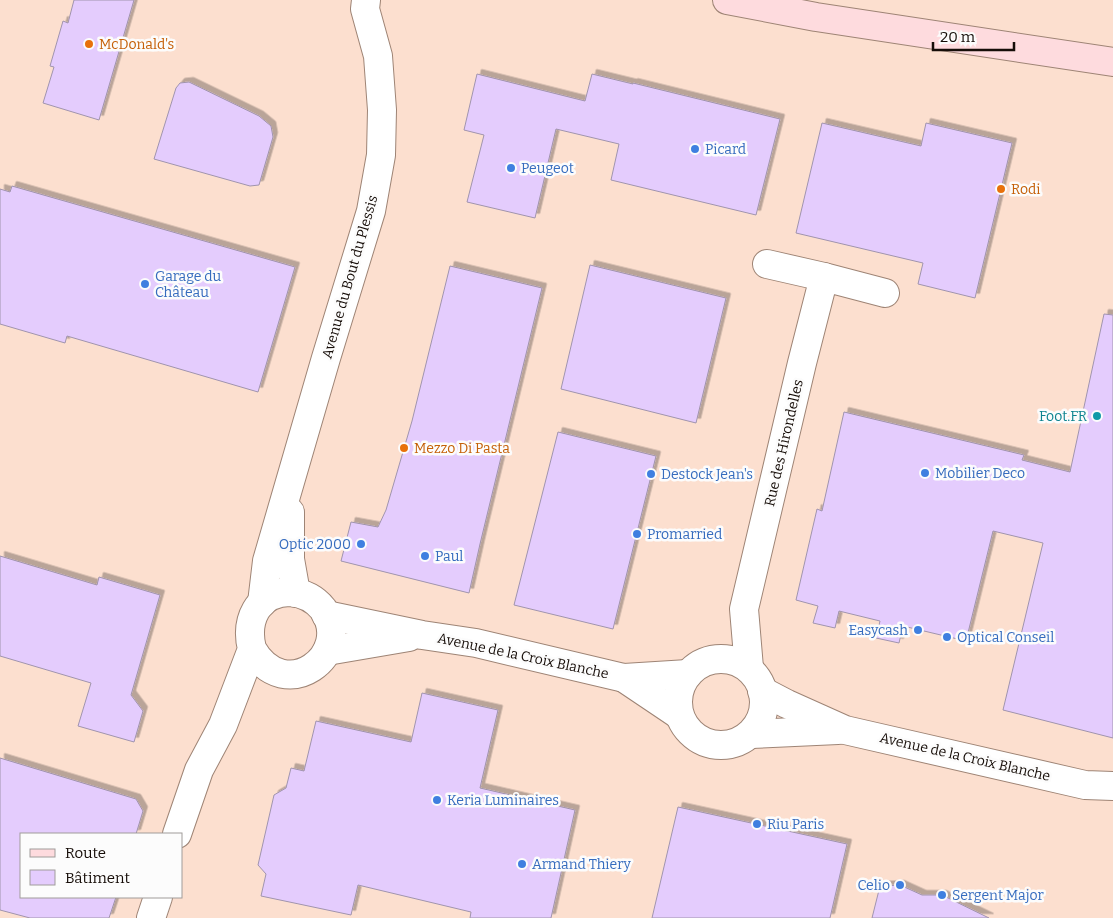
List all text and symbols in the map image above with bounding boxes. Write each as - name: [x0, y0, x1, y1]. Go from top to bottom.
- scale bar: [933, 20, 1014, 52]
- text: 20 m: [940, 28, 976, 46]
- place label: McDonald's: [99, 36, 174, 53]
- marker: McDonald's: [83, 38, 95, 50]
- place label: Picard: [705, 141, 746, 158]
- marker: Picard: [689, 143, 701, 155]
- place label: Peugeot: [521, 160, 574, 177]
- marker: Peugeot: [505, 162, 517, 174]
- place label: Rodi: [1011, 181, 1040, 198]
- marker: Rodi: [995, 183, 1007, 195]
- street label: Avenue du Bout du Plessis: [319, 193, 381, 361]
- place label: Garage du Château: [155, 268, 222, 301]
- marker: Garage du Château: [139, 278, 151, 290]
- street label: Rue des Hirondelles: [761, 378, 807, 508]
- place label: Foot.FR: [1039, 408, 1087, 425]
- marker: Foot.FR: [1091, 410, 1103, 422]
- place label: Mezzo Di Pasta: [414, 440, 510, 457]
- marker: Mezzo Di Pasta: [398, 442, 410, 454]
- place label: Mobilier Deco: [935, 465, 1025, 482]
- place label: Destock Jean's: [661, 466, 753, 483]
- marker: Mobilier Deco: [919, 467, 931, 479]
- marker: Destock Jean's: [645, 468, 657, 480]
- place label: Promarried: [647, 526, 722, 543]
- marker: Promarried: [631, 528, 643, 540]
- place label: Optic 2000: [279, 536, 351, 553]
- marker: Optic 2000: [355, 538, 367, 550]
- place label: Paul: [435, 548, 463, 565]
- marker: Paul: [419, 550, 431, 562]
- place label: Easycash: [848, 622, 908, 639]
- marker: Easycash: [912, 624, 924, 636]
- place label: Optical Conseil: [957, 629, 1054, 646]
- street label: Avenue de la Croix Blanche: [436, 630, 610, 682]
- marker: Optical Conseil: [941, 631, 953, 643]
- street label: Avenue de la Croix Blanche: [878, 729, 1052, 785]
- place label: Keria Luminaires: [447, 792, 559, 809]
- marker: Keria Luminaires: [431, 794, 443, 806]
- place label: Riu Paris: [767, 816, 824, 833]
- marker: Riu Paris: [751, 818, 763, 830]
- legend: [20, 833, 182, 898]
- text: Route: [65, 844, 106, 862]
- place label: Armand Thiery: [532, 856, 632, 873]
- marker: Armand Thiery: [516, 858, 528, 870]
- text: Bâtiment: [65, 869, 130, 887]
- place label: Celio: [857, 877, 890, 894]
- marker: Celio: [894, 879, 906, 891]
- place label: Sergent Major: [952, 887, 1044, 904]
- marker: Sergent Major: [936, 889, 948, 901]

